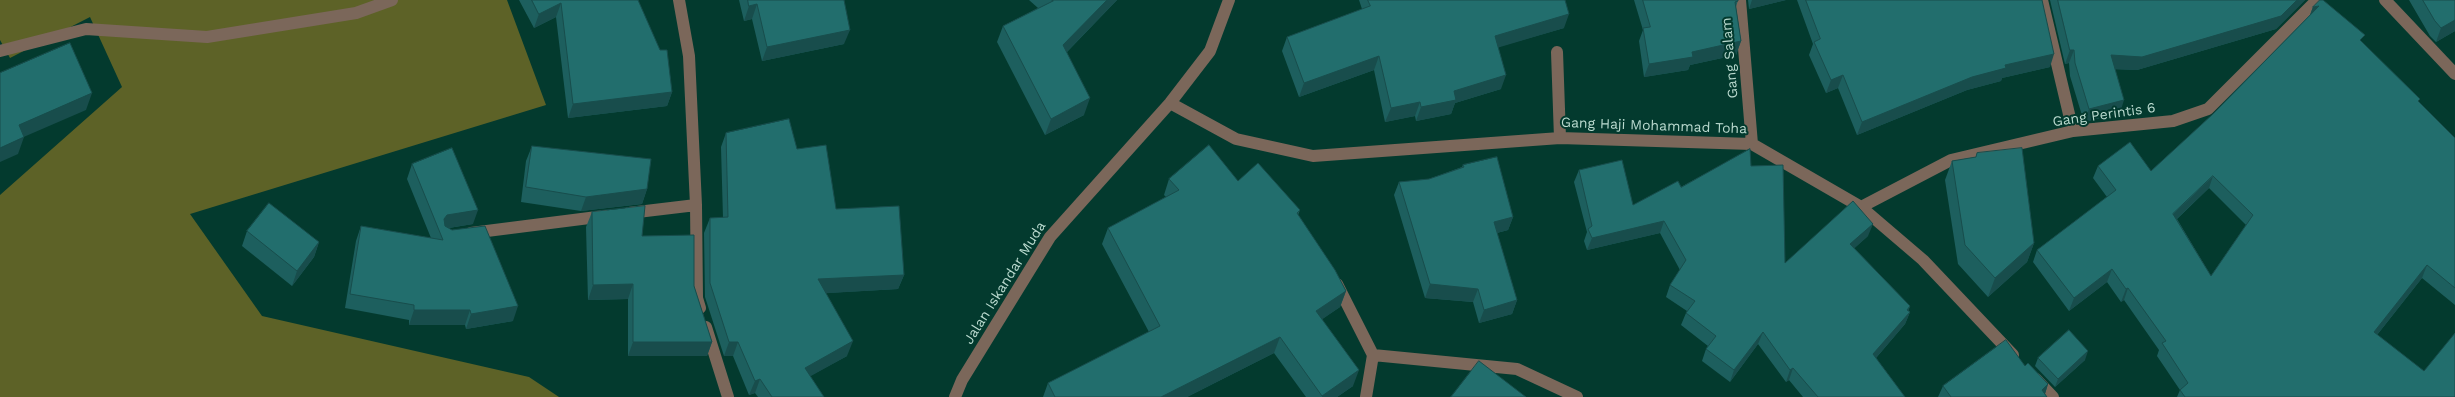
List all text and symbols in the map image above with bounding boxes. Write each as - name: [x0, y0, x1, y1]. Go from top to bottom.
- street label: Gang Salam: [1718, 17, 1742, 99]
- street label: Gang Perintis 6: [2051, 99, 2157, 131]
- street label: Gang Haji Mohammad Toha: [1561, 114, 1747, 138]
- street label: Jalan Iskandar Muda: [960, 219, 1050, 347]

